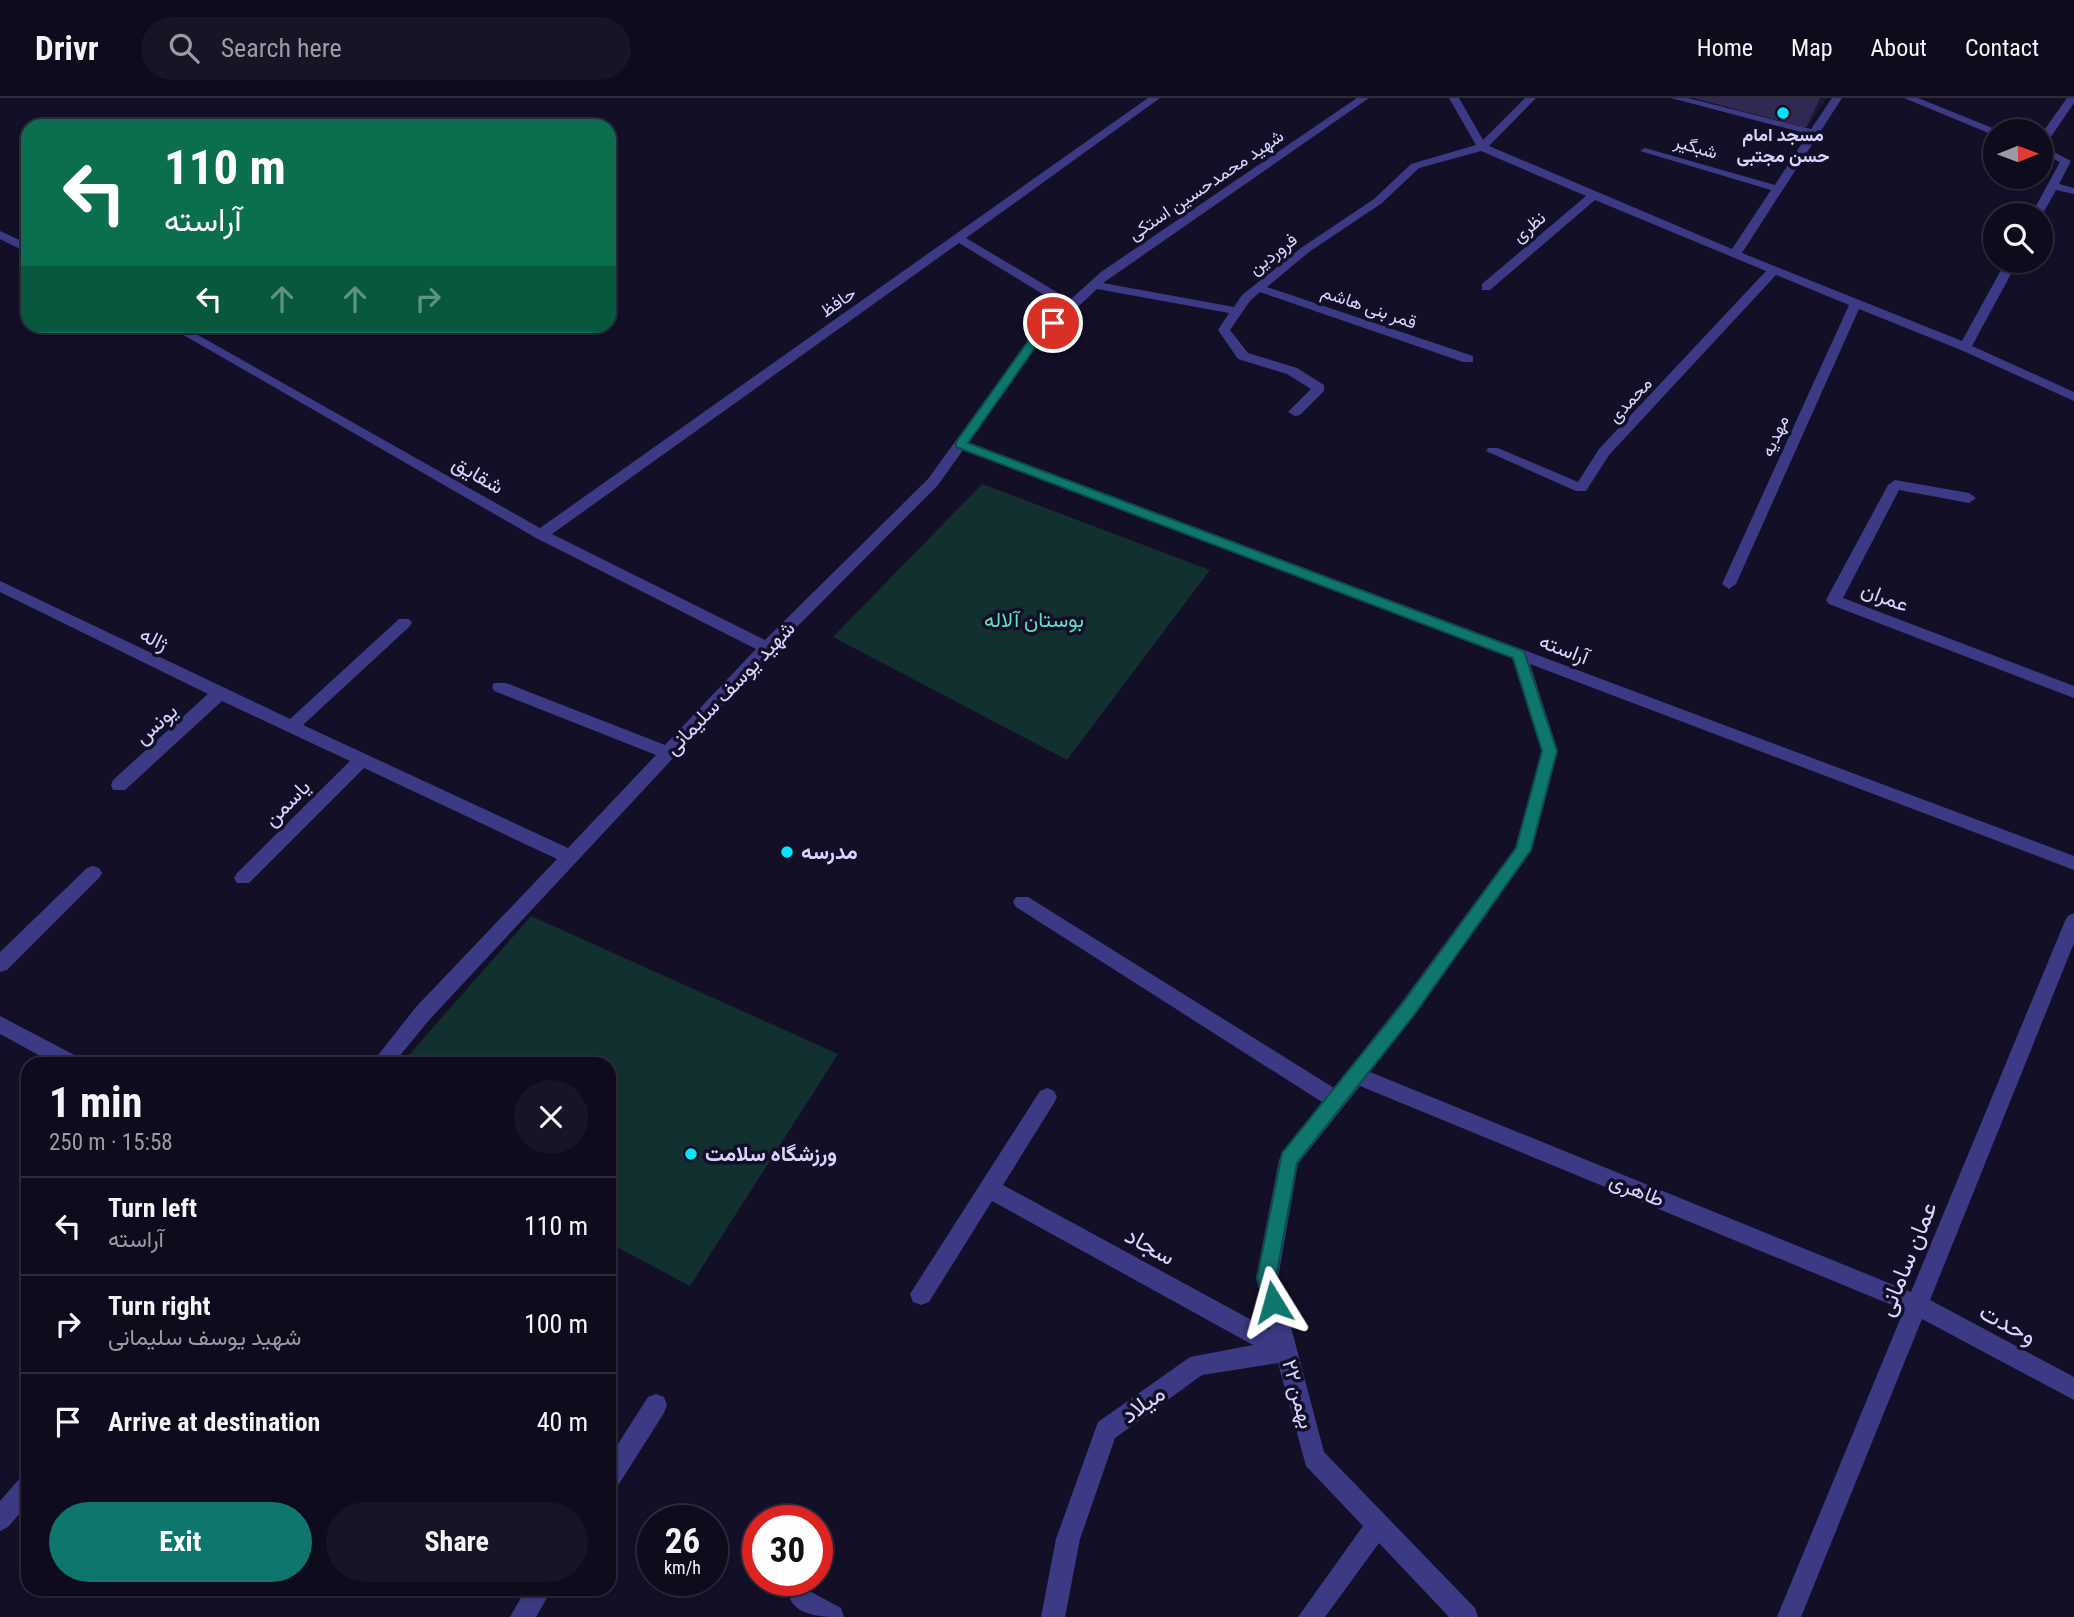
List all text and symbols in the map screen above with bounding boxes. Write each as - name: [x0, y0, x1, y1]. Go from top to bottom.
- search box: [141, 17, 631, 80]
- text: Drivr: [35, 29, 99, 68]
- icon: search: [165, 29, 203, 67]
- text: Search here: [221, 33, 342, 63]
- text: Home: [1697, 34, 1753, 62]
- text: Map: [1791, 34, 1833, 62]
- text: About: [1871, 34, 1927, 62]
- text: Contact: [1965, 34, 2039, 62]
- marker: مسجد امام حسن مجتبی: [1775, 105, 1791, 121]
- north arrow: [1983, 119, 2053, 189]
- map controls: [1983, 119, 2053, 273]
- place label: مسجد امام حسن مجتبی: [1736, 124, 1830, 167]
- street label: شهید محمدحسین استکی: [1124, 125, 1288, 245]
- street label: شبگیر: [1671, 130, 1720, 164]
- text: 110 m: [164, 139, 286, 196]
- icon: left: [49, 147, 140, 238]
- text: آراسته: [164, 201, 242, 239]
- button: search: [1983, 203, 2053, 273]
- street label: نظری: [1508, 207, 1550, 247]
- street label: فروردین: [1244, 228, 1302, 280]
- icon: left: [190, 280, 228, 318]
- icon: ahead: [263, 280, 301, 318]
- icon: ahead: [336, 280, 374, 318]
- icon: right: [409, 280, 447, 318]
- street label: قمر بنی هاشم: [1318, 280, 1420, 335]
- street label: حافظ: [816, 282, 860, 321]
- pin: [1023, 293, 1083, 353]
- icon: arrive: [1034, 304, 1072, 342]
- street label: محمدی: [1603, 373, 1657, 427]
- street label: مهدیه: [1756, 412, 1794, 460]
- street label: شقایق: [448, 451, 508, 499]
- street label: عمران: [1858, 577, 1912, 618]
- park label: بوستان آلاله: [984, 608, 1084, 633]
- street label: شهید یوسف سلیمانی: [660, 616, 801, 761]
- street label: ژاله: [136, 622, 173, 657]
- street label: آراسته: [1536, 629, 1594, 671]
- street label: یونس: [130, 699, 183, 750]
- street label: یاسمن: [259, 775, 315, 831]
- place label: مدرسه: [801, 840, 858, 865]
- marker: مدرسه: [779, 844, 795, 860]
- text: 1 min: [49, 1078, 142, 1127]
- button: close: [514, 1080, 588, 1154]
- text: 250 m · 15:58: [49, 1129, 173, 1156]
- place label: ورزشگاه سلامت: [705, 1142, 837, 1167]
- marker: ورزشگاه سلامت: [683, 1146, 699, 1162]
- street label: طاهری: [1606, 1168, 1668, 1213]
- text: Turn left: [108, 1193, 197, 1223]
- street label: عمان سامانی: [1871, 1198, 1943, 1320]
- icon: left: [49, 1207, 87, 1245]
- text: 110 m: [524, 1211, 588, 1241]
- street label: سجاد: [1120, 1221, 1180, 1271]
- text: آراسته: [108, 1226, 164, 1253]
- position arrow: [1236, 1265, 1310, 1339]
- text: Turn right: [108, 1291, 210, 1321]
- street label: وحدت: [1974, 1297, 2041, 1351]
- icon: right: [49, 1305, 87, 1343]
- text: 100 m: [524, 1309, 588, 1339]
- text: شهید یوسف سلیمانی: [108, 1324, 301, 1351]
- street label: ۲۲ بهمن: [1276, 1357, 1319, 1431]
- street label: میلاد: [1116, 1379, 1170, 1429]
- icon: arrive: [49, 1403, 87, 1441]
- text: Arrive at destination: [108, 1407, 320, 1437]
- text: 40 m: [537, 1407, 588, 1437]
- button: Exit: [49, 1502, 312, 1582]
- button: Share: [326, 1502, 588, 1582]
- speed limit sign: 30: [742, 1505, 833, 1596]
- text: 26: [665, 1521, 700, 1562]
- text: km/h: [664, 1557, 701, 1578]

